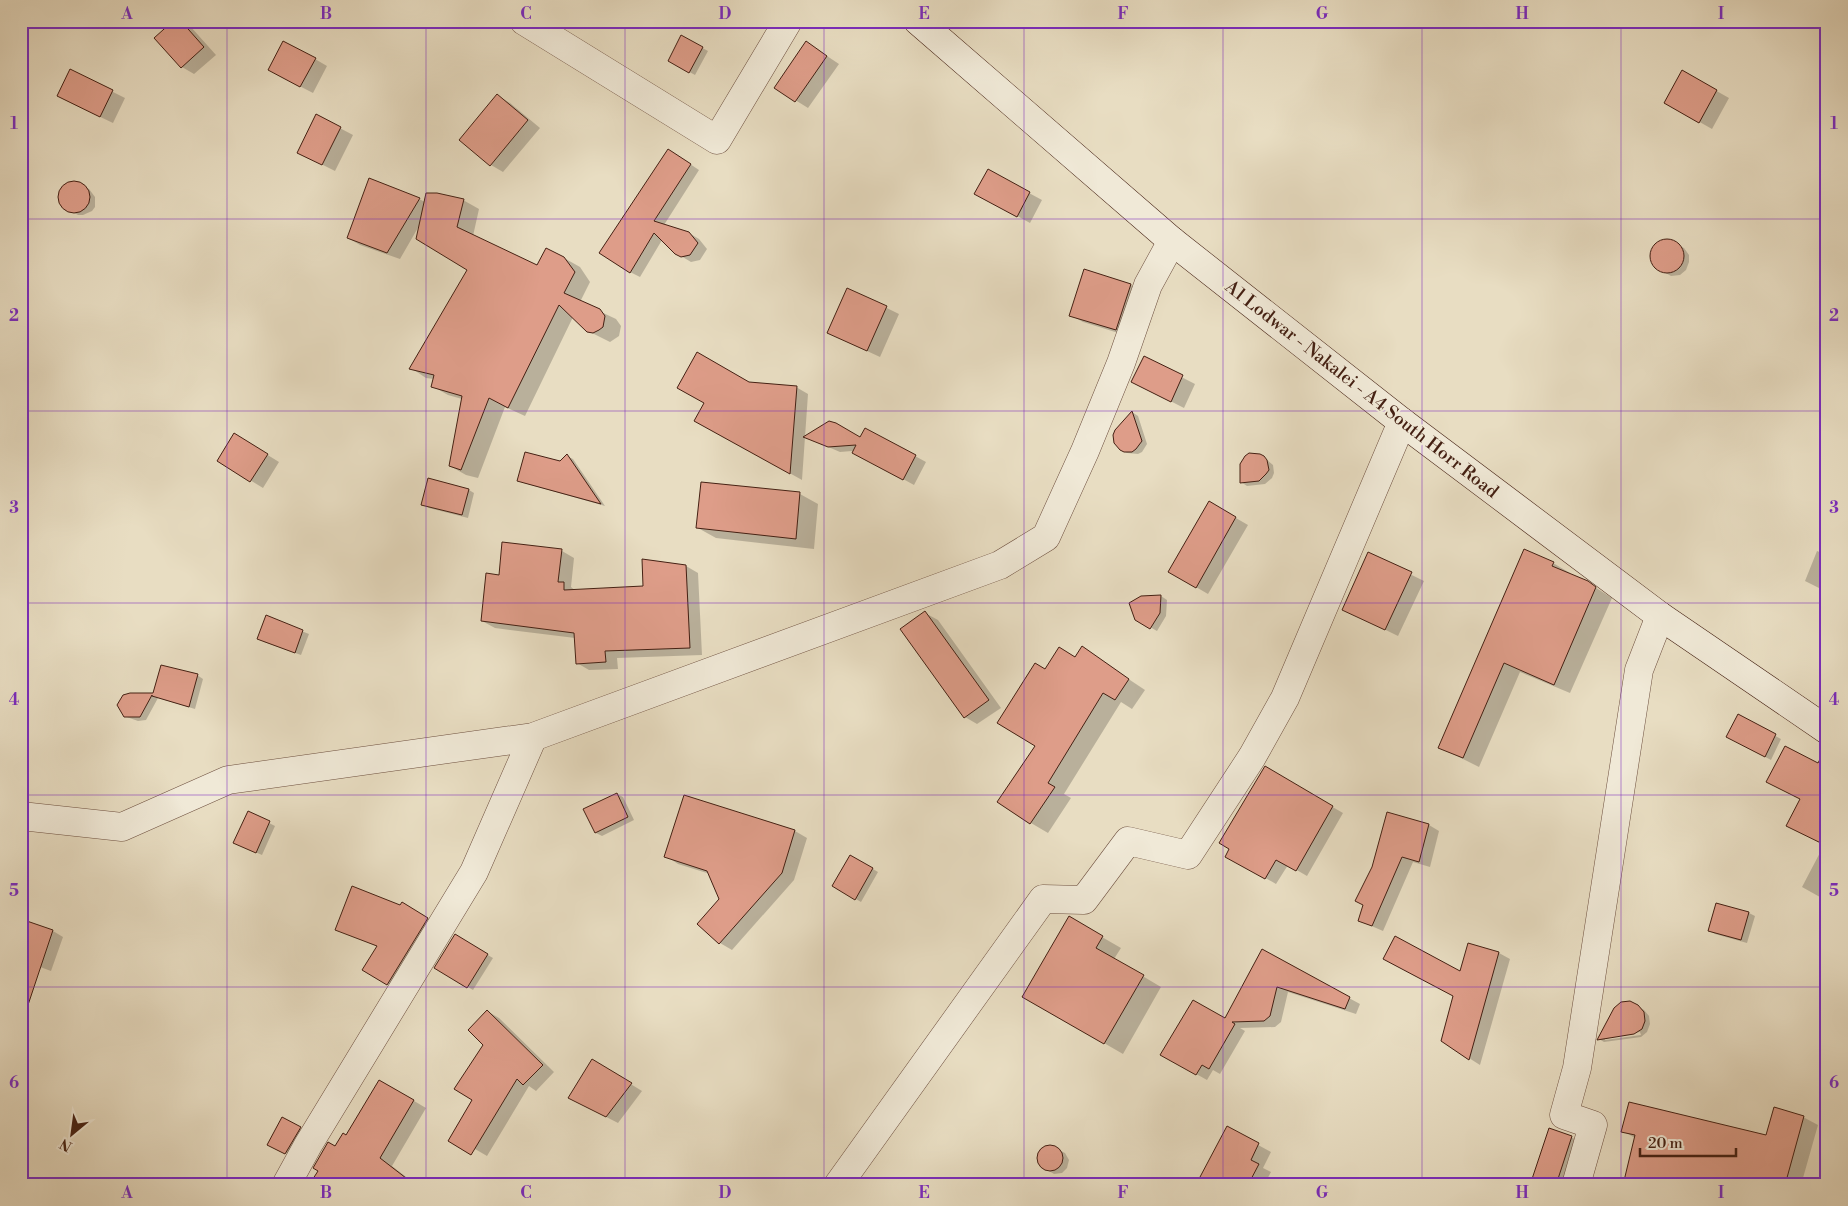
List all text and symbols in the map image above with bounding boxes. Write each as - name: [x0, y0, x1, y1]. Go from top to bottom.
- text: A: [120, 4, 133, 24]
- text: B: [320, 4, 332, 24]
- text: C: [520, 4, 532, 24]
- text: D: [719, 4, 732, 24]
- text: E: [918, 4, 930, 24]
- text: F: [1117, 4, 1129, 24]
- text: G: [1316, 4, 1329, 24]
- text: H: [1515, 4, 1529, 24]
- text: I: [1718, 4, 1724, 24]
- text: 1: [10, 114, 18, 134]
- text: 1: [1830, 114, 1838, 134]
- street label: A1 Lodwar - Nakalei - A4 South Horr Road: [1220, 275, 1504, 504]
- text: 2: [9, 306, 19, 326]
- text: 2: [1829, 306, 1839, 326]
- text: 3: [9, 498, 19, 518]
- text: 3: [1829, 498, 1839, 518]
- text: 4: [9, 690, 20, 710]
- text: 4: [1829, 690, 1840, 710]
- text: 5: [9, 881, 19, 901]
- text: 5: [1829, 881, 1839, 901]
- text: 6: [9, 1073, 19, 1093]
- text: 6: [1829, 1073, 1839, 1093]
- north arrow: [48, 1108, 98, 1158]
- scale bar: [1640, 1126, 1737, 1158]
- text: N: [57, 1134, 75, 1155]
- text: 20 m: [1648, 1134, 1683, 1153]
- text: A: [120, 1183, 133, 1203]
- text: B: [320, 1183, 332, 1203]
- text: C: [520, 1183, 532, 1203]
- text: D: [719, 1183, 732, 1203]
- text: E: [918, 1183, 930, 1203]
- text: F: [1117, 1183, 1129, 1203]
- text: G: [1316, 1183, 1329, 1203]
- text: H: [1515, 1183, 1529, 1203]
- text: I: [1718, 1183, 1724, 1203]

